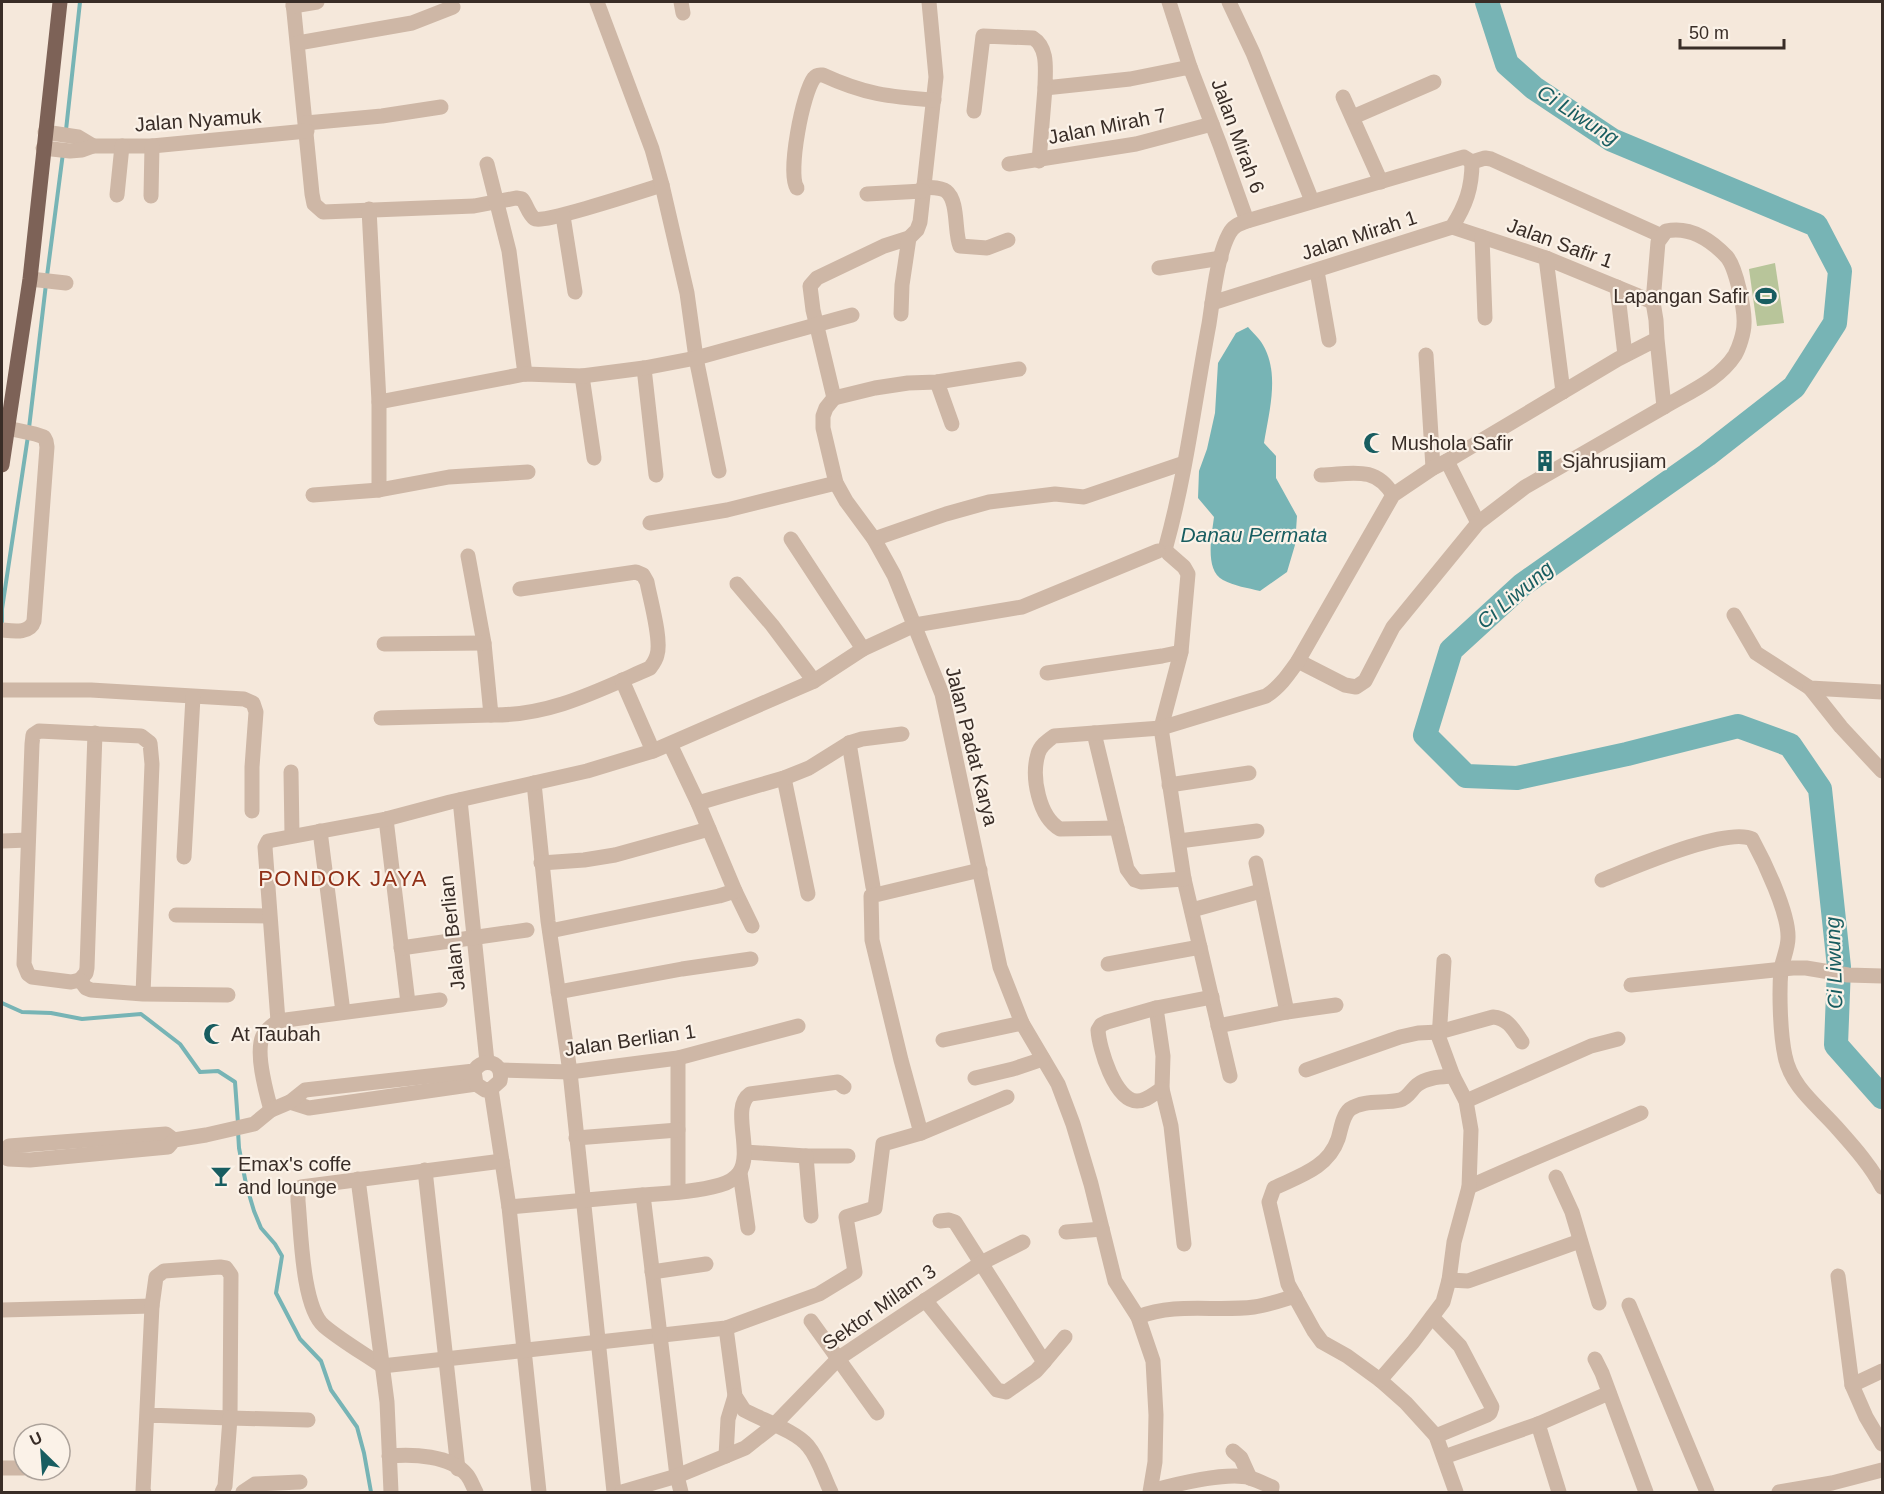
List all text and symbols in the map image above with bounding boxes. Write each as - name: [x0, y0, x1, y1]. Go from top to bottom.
- scale bar: [1680, 12, 1784, 50]
- text: 50 m: [1689, 23, 1729, 43]
- street label: Jalan Mirah 6: [1207, 76, 1269, 196]
- water label: Ci Liwung: [1533, 80, 1623, 150]
- street label: Jalan Mirah 7: [1046, 104, 1168, 148]
- street label: Jalan Nyamuk: [134, 105, 263, 135]
- street label: Jalan Mirah 1: [1299, 206, 1419, 264]
- street label: Jalan Safir 1: [1504, 214, 1616, 272]
- sports icon: Lapangan Safir: [1754, 284, 1778, 308]
- place label: Lapangan Safir: [1613, 285, 1749, 307]
- mosque icon: Mushola Safir: [1362, 431, 1386, 455]
- place label: Mushola Safir: [1391, 432, 1514, 454]
- building icon: Sjahrusjiam: [1533, 449, 1557, 473]
- place label: Sjahrusjiam: [1562, 450, 1666, 472]
- water label: Danau Permata: [1180, 523, 1328, 546]
- water label: Ci Liwung: [1472, 556, 1558, 633]
- street label: Jalan Padat Karya: [942, 664, 1003, 829]
- district label: PONDOK JAYA: [258, 866, 428, 891]
- street label: Jalan Berlian: [435, 874, 469, 992]
- water label: Ci Liwung: [1820, 916, 1847, 1010]
- street label: Jalan Berlian 1: [563, 1020, 697, 1060]
- mosque icon: At Taubah: [202, 1022, 226, 1046]
- place label: At Taubah: [231, 1023, 321, 1045]
- place label: Emax's coffe and lounge: [238, 1153, 352, 1198]
- bar icon: Emax's coffe and lounge: [209, 1164, 233, 1188]
- street label: Sektor Milam 3: [818, 1260, 940, 1354]
- north arrow: [12, 1422, 72, 1482]
- text: U: [27, 1429, 45, 1449]

